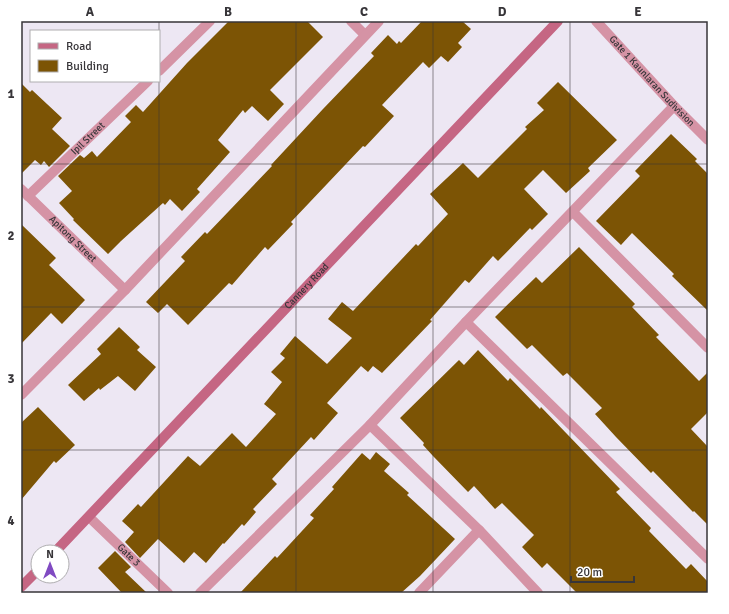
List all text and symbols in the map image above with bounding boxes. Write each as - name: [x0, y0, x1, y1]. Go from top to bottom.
- text: A: [86, 4, 95, 20]
- text: B: [224, 4, 232, 20]
- text: C: [360, 4, 368, 20]
- text: D: [498, 4, 507, 20]
- text: E: [634, 4, 642, 20]
- legend: [30, 30, 160, 82]
- street label: Gate 1 Kaunlaran Sudivision: [606, 33, 697, 129]
- text: Road: [66, 39, 92, 54]
- text: Building: [66, 59, 109, 74]
- text: 1: [7, 86, 15, 102]
- street label: Ipil Street: [69, 119, 108, 158]
- street label: Apitong Street: [46, 213, 99, 265]
- text: 2: [7, 228, 15, 244]
- street label: Cannery Road: [282, 261, 331, 312]
- text: 3: [7, 371, 15, 387]
- text: 4: [7, 513, 15, 529]
- street label: Gate 3: [115, 541, 143, 569]
- north arrow: [30, 544, 70, 584]
- text: N: [46, 548, 54, 561]
- scale bar: [571, 558, 634, 584]
- text: 20 m: [577, 565, 602, 580]

